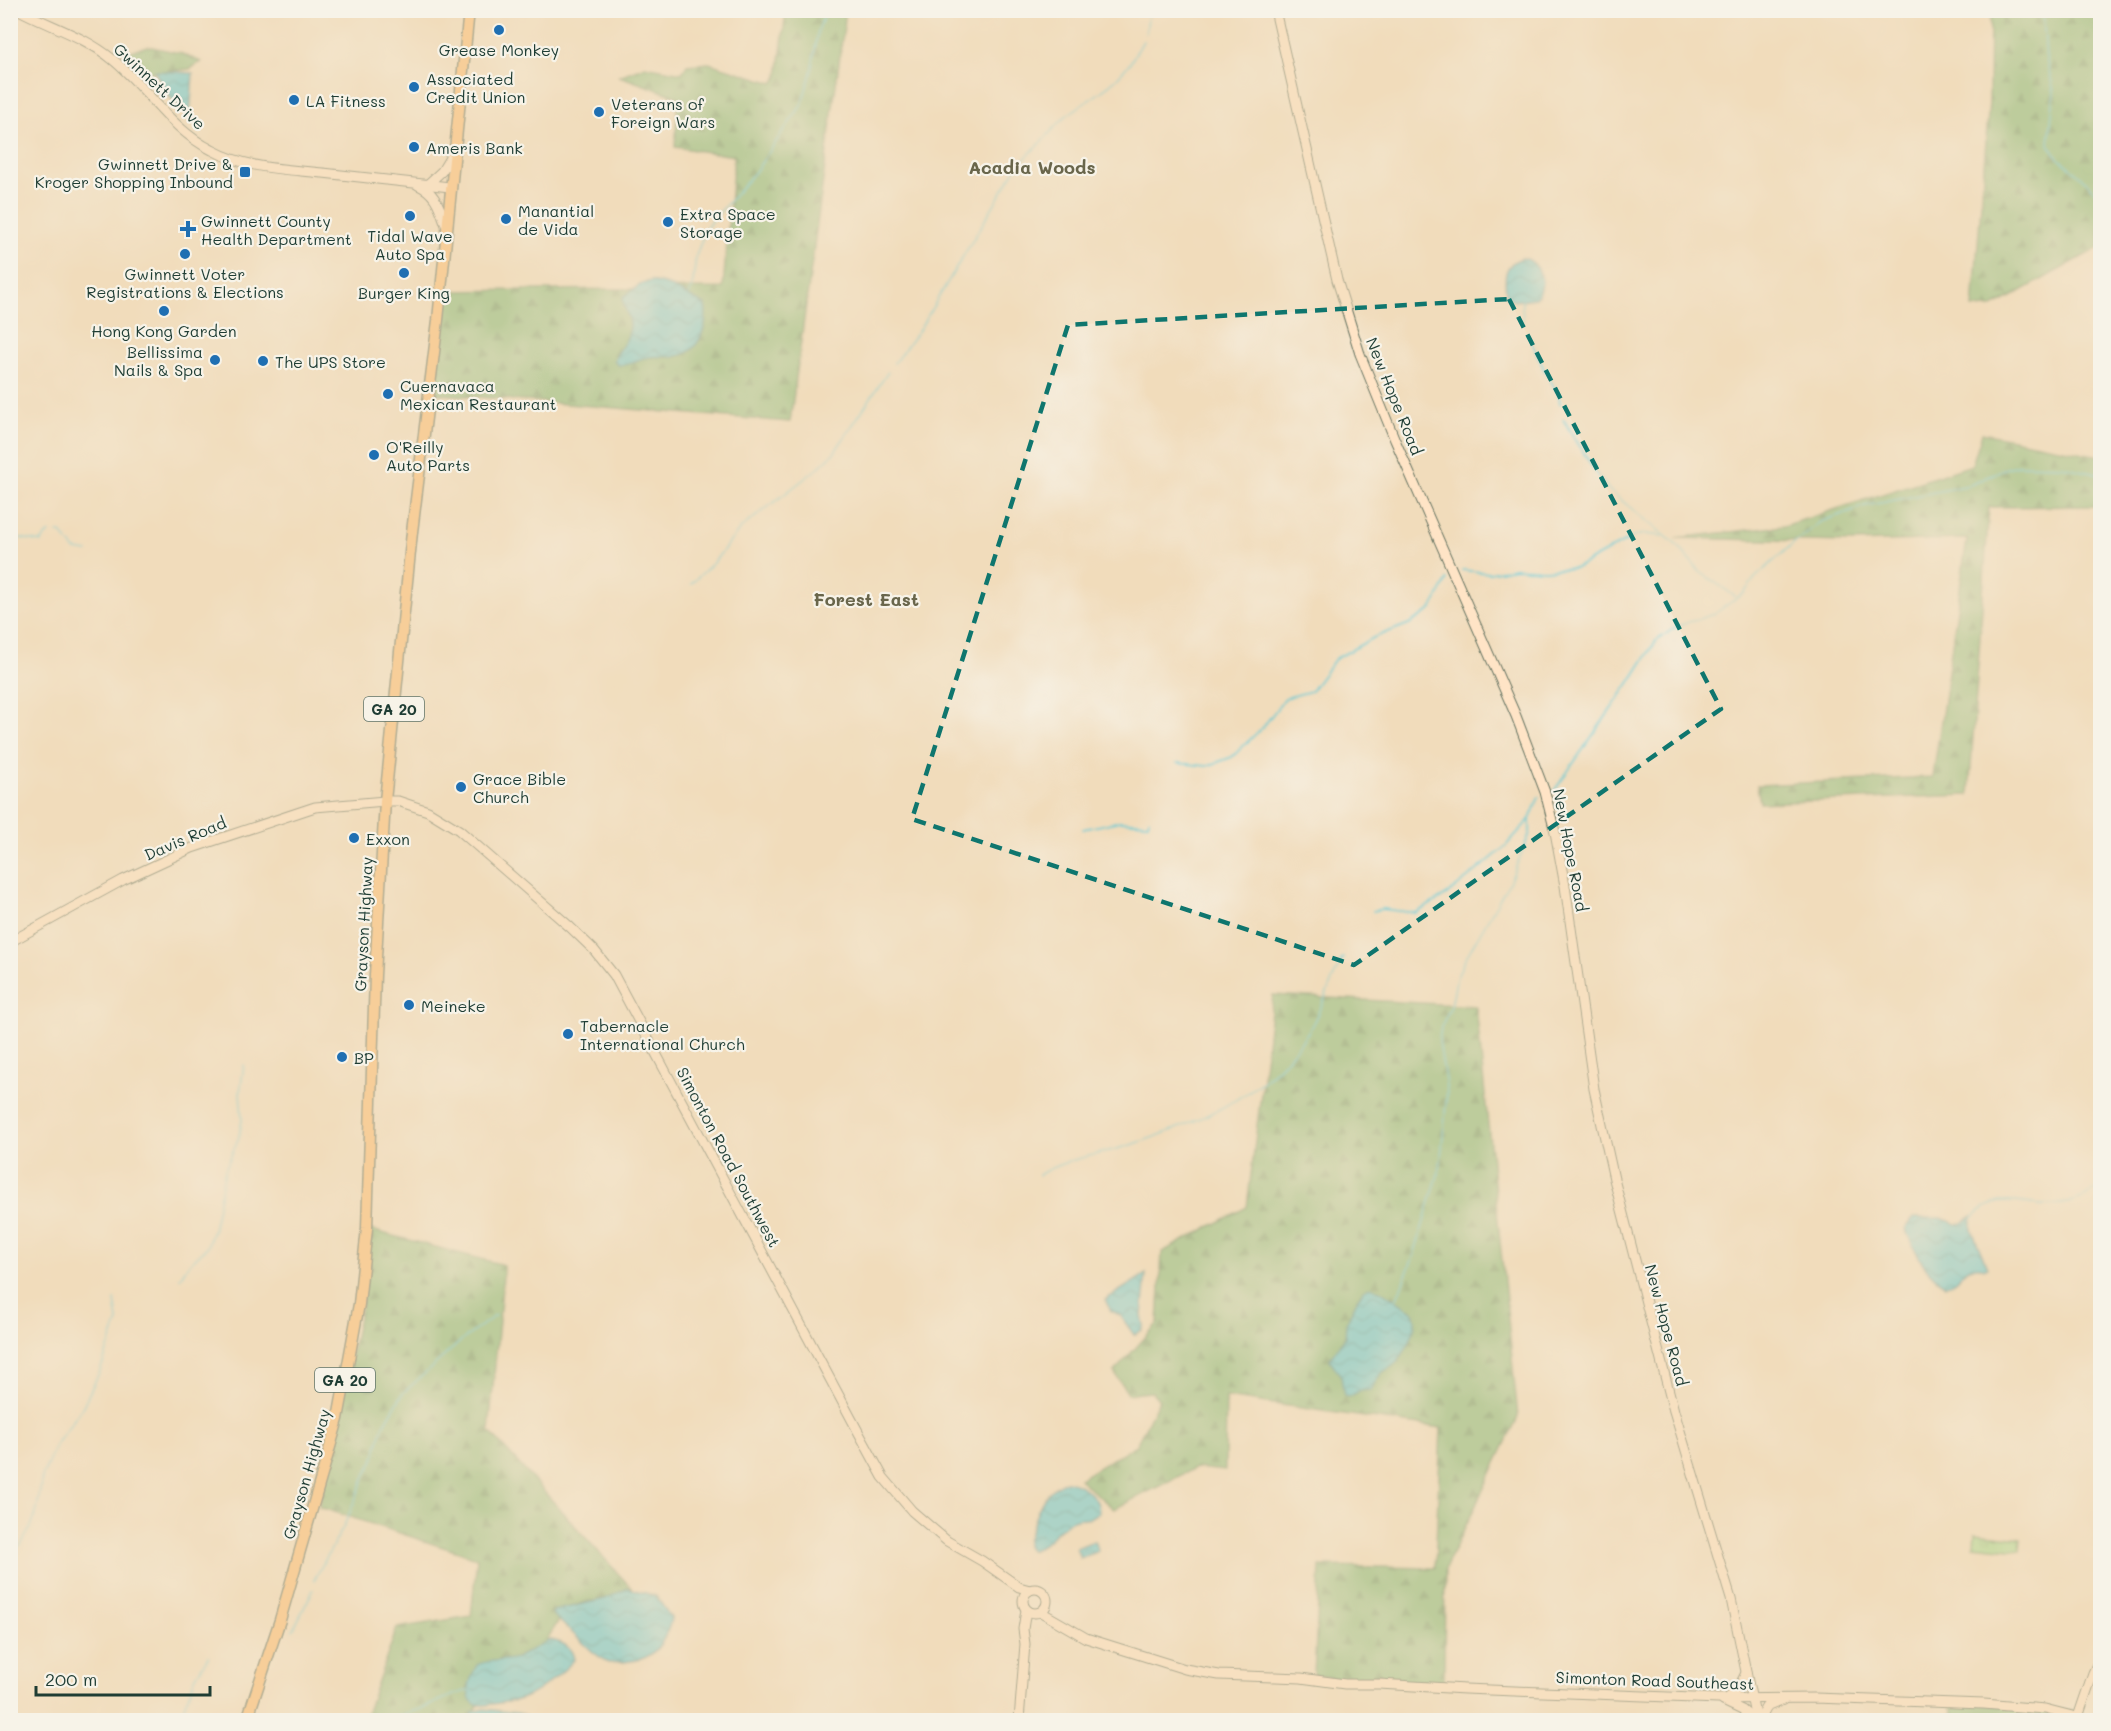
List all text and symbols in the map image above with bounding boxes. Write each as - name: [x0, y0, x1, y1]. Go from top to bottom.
- marker: Grease Monkey: [492, 23, 506, 37]
- street label: Gwinnett Drive: [110, 38, 210, 134]
- place label: Grease Monkey: [439, 39, 559, 60]
- place label: Associated Credit Union: [426, 68, 525, 107]
- marker: Associated Credit Union: [407, 80, 421, 94]
- place label: LA Fitness: [306, 90, 386, 111]
- marker: LA Fitness: [287, 93, 301, 107]
- place label: Veterans of Foreign Wars: [611, 93, 715, 132]
- marker: Veterans of Foreign Wars: [592, 105, 606, 119]
- place label: Ameris Bank: [426, 137, 523, 158]
- marker: Ameris Bank: [407, 140, 421, 154]
- place label: Gwinnett Drive & Kroger Shopping Inbound: [35, 153, 233, 192]
- district label: Acadia Woods: [968, 155, 1096, 179]
- marker: Gwinnett Drive & Kroger Shopping Inbound: [238, 165, 252, 179]
- place label: Manantial de Vida: [518, 200, 594, 239]
- place label: Extra Space Storage: [680, 203, 776, 242]
- marker: Tidal Wave Auto Spa: [403, 209, 417, 223]
- place label: Gwinnett County Health Department: [201, 210, 352, 249]
- marker: Manantial de Vida: [499, 212, 513, 226]
- marker: Extra Space Storage: [661, 215, 675, 229]
- marker: Gwinnett County Health Department: [179, 220, 197, 238]
- place label: Tidal Wave Auto Spa: [367, 225, 453, 264]
- marker: Gwinnett Voter Registrations & Elections: [178, 247, 192, 261]
- place label: Gwinnett Voter Registrations & Elections: [86, 263, 284, 302]
- marker: Burger King: [397, 266, 411, 280]
- place label: Burger King: [358, 282, 450, 303]
- marker: Hong Kong Garden: [157, 304, 171, 318]
- place label: Hong Kong Garden: [91, 320, 237, 341]
- street label: New Hope Road: [1362, 334, 1428, 458]
- place label: Bellissima Nails & Spa: [114, 341, 203, 380]
- place label: The UPS Store: [275, 351, 386, 372]
- marker: Bellissima Nails & Spa: [208, 353, 222, 367]
- marker: The UPS Store: [256, 354, 270, 368]
- place label: Cuernavaca Mexican Restaurant: [400, 375, 557, 414]
- marker: Cuernavaca Mexican Restaurant: [381, 387, 395, 401]
- place label: O'Reilly Auto Parts: [386, 436, 470, 475]
- marker: O'Reilly Auto Parts: [367, 448, 381, 462]
- district label: Forest East: [813, 587, 919, 611]
- road number: GA 20: [364, 697, 424, 721]
- place label: Grace Bible Church: [473, 768, 566, 807]
- marker: Grace Bible Church: [454, 780, 468, 794]
- street label: New Hope Road: [1549, 787, 1593, 913]
- street label: Davis Road: [141, 811, 229, 865]
- place label: Exxon: [366, 828, 410, 849]
- marker: Exxon: [347, 831, 361, 845]
- street label: Grayson Highway: [349, 856, 377, 992]
- place label: Meineke: [421, 995, 486, 1016]
- marker: Meineke: [402, 998, 416, 1012]
- place label: Tabernacle International Church: [580, 1015, 745, 1054]
- marker: Tabernacle International Church: [561, 1027, 575, 1041]
- place label: BP: [354, 1047, 374, 1068]
- marker: BP: [335, 1050, 349, 1064]
- street label: Simonton Road Southwest: [673, 1063, 785, 1251]
- street label: New Hope Road: [1641, 1262, 1693, 1388]
- road number: GA 20: [315, 1368, 375, 1392]
- street label: Grayson Highway: [277, 1406, 335, 1542]
- scale bar: [36, 1659, 210, 1697]
- street label: Simonton Road Southeast: [1555, 1666, 1755, 1694]
- text: 200 m: [45, 1667, 97, 1691]

